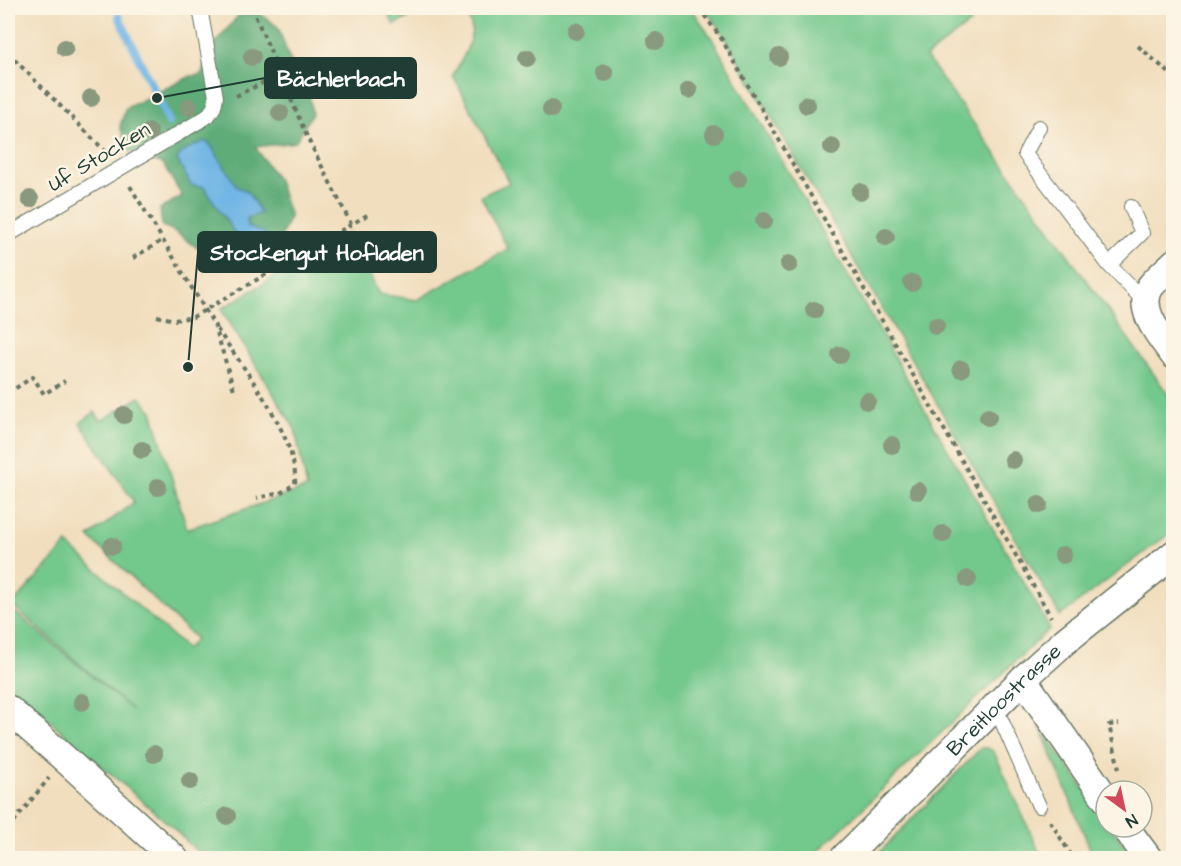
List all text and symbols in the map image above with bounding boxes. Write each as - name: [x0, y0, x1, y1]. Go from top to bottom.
- callout: Bächlerbach: [265, 58, 416, 98]
- text: Bächlerbach: [277, 64, 406, 95]
- street label: Uf Stocken: [42, 115, 156, 199]
- callout: Stockengut Hofladen: [198, 232, 436, 272]
- text: Stockengut Hofladen: [209, 238, 424, 270]
- street label: Breitloostrasse: [940, 637, 1068, 762]
- north arrow: [1094, 779, 1154, 839]
- text: N: [1121, 809, 1142, 833]

